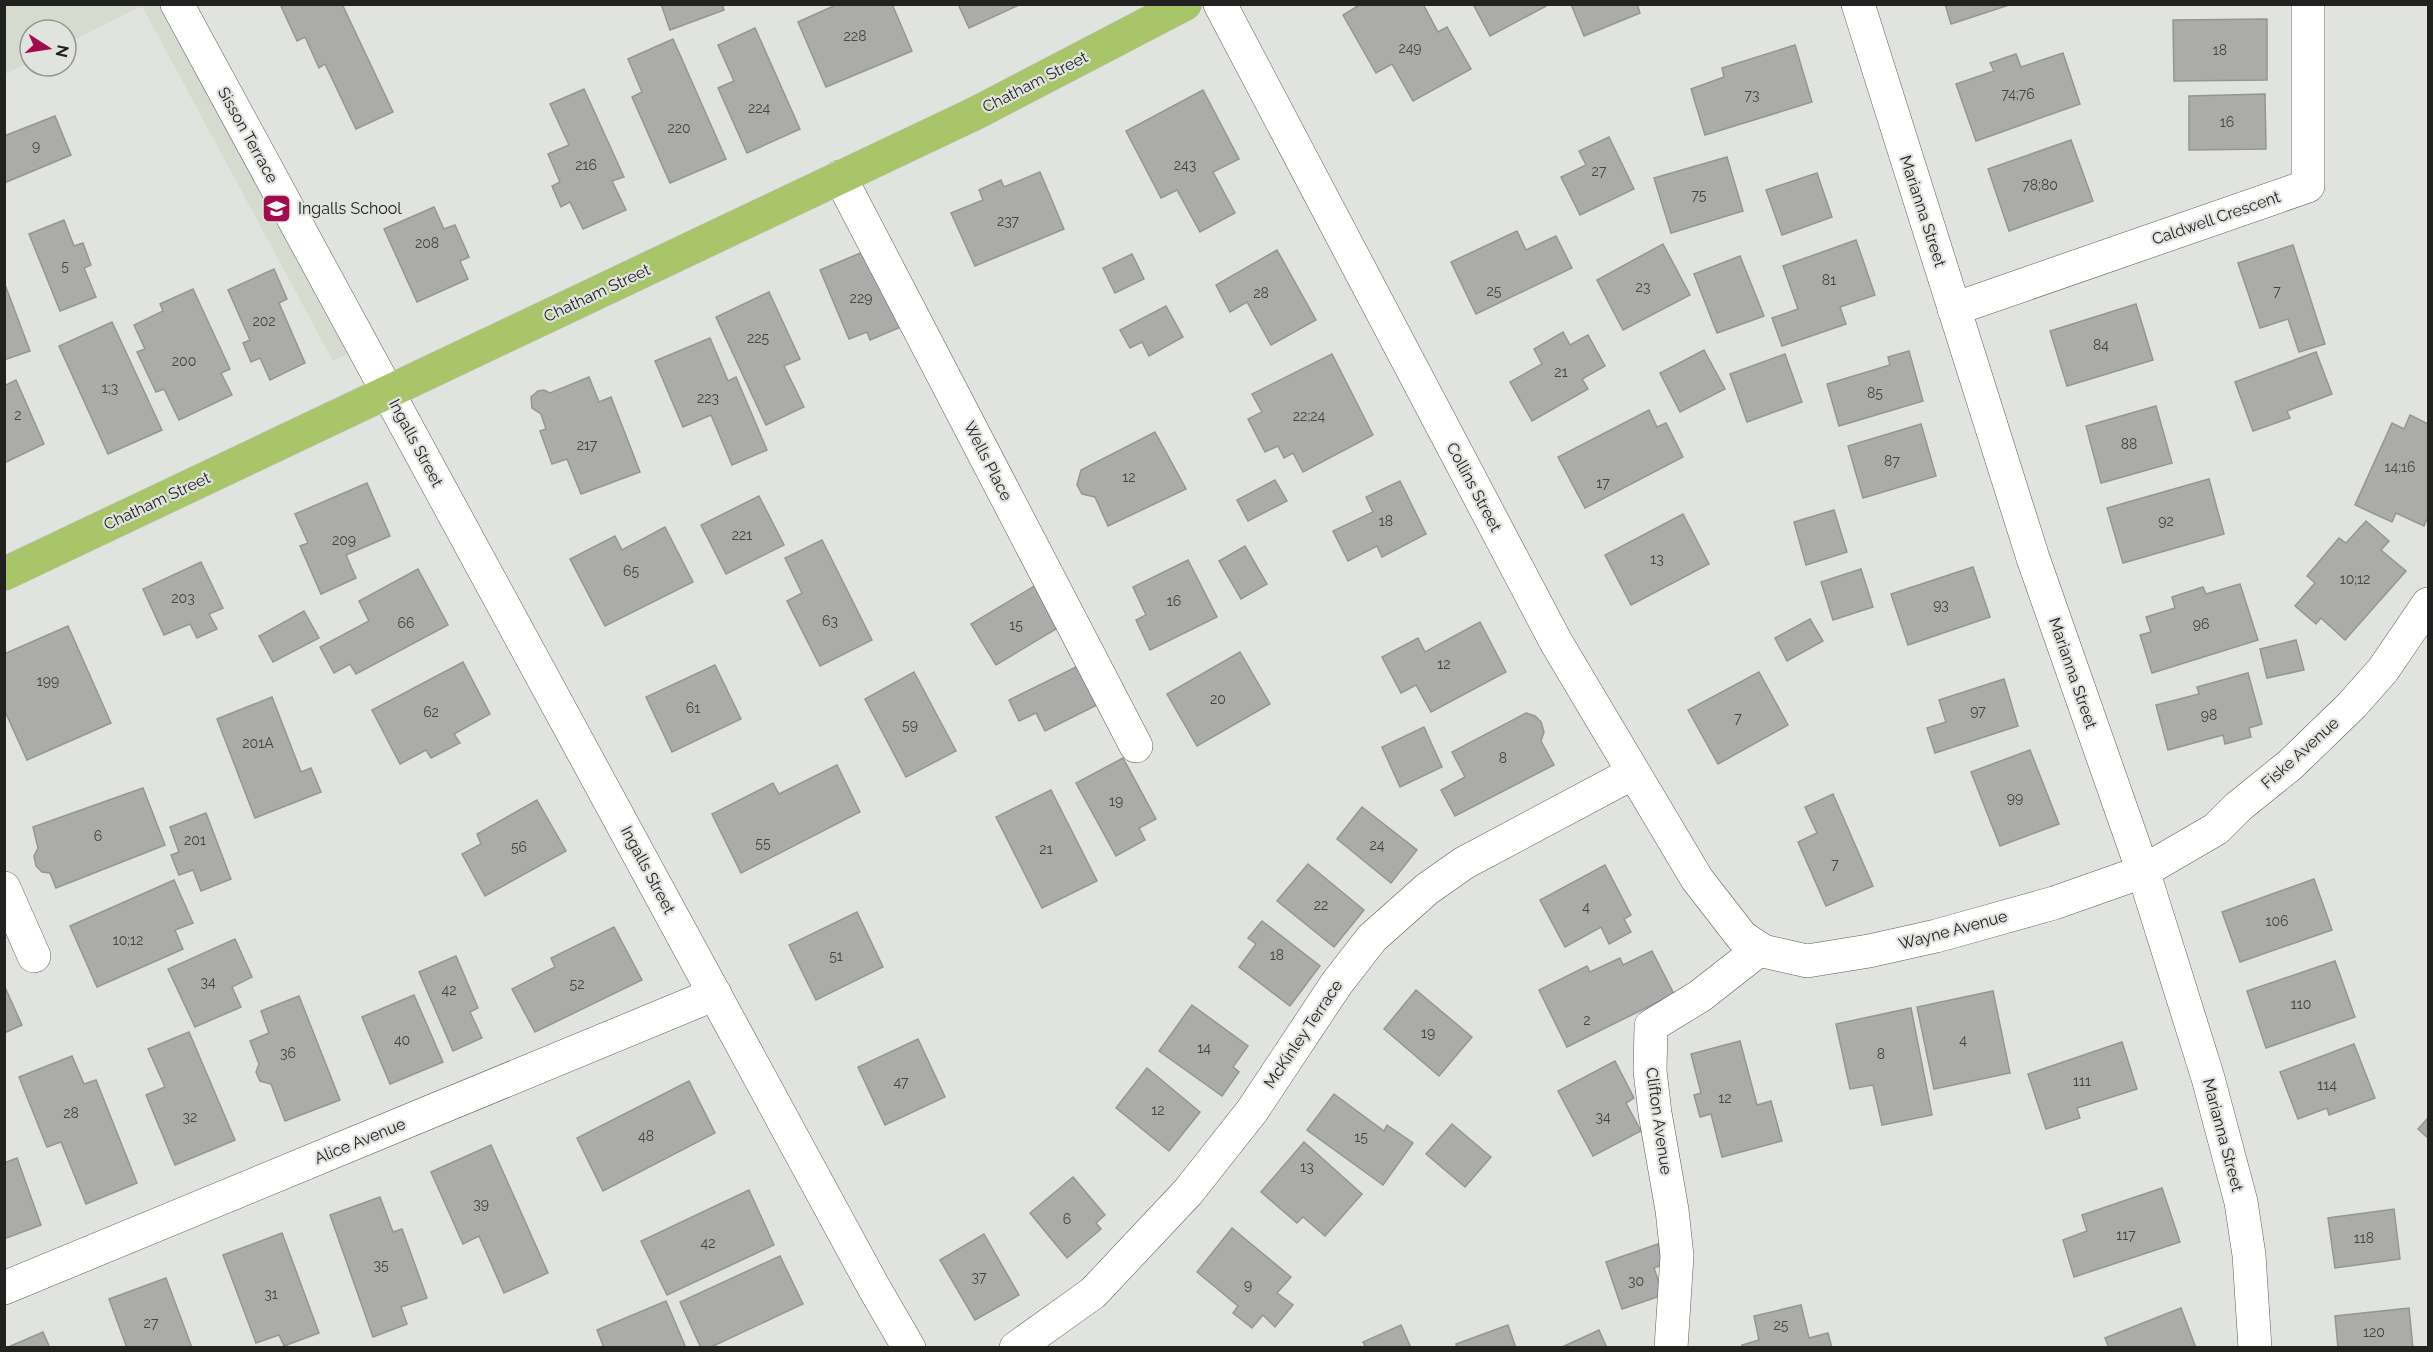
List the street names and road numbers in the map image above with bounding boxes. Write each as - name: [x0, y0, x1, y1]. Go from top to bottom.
- street label: Chatham Street: [979, 47, 1091, 117]
- street label: Sisson Terrace: [214, 84, 282, 186]
- street label: Marianna Street: [1896, 153, 1950, 270]
- street label: Caldwell Crescent: [2149, 187, 2283, 249]
- street label: Chatham Street: [541, 260, 654, 326]
- street label: Ingalls Street: [385, 396, 447, 491]
- street label: Wells Place: [960, 418, 1016, 504]
- street label: Collins Street: [1443, 439, 1506, 535]
- street label: Chatham Street: [101, 468, 214, 534]
- street label: Marianna Street: [2045, 615, 2101, 732]
- street label: Fiske Avenue: [2257, 713, 2343, 793]
- street label: Ingalls Street: [617, 823, 679, 918]
- street label: Wayne Avenue: [1897, 906, 2009, 954]
- street label: McKinley Terrace: [1260, 976, 1346, 1092]
- street label: Clifton Avenue: [1642, 1066, 1676, 1176]
- street label: Marianna Street: [2199, 1076, 2247, 1194]
- street label: Alice Avenue: [312, 1114, 408, 1168]

